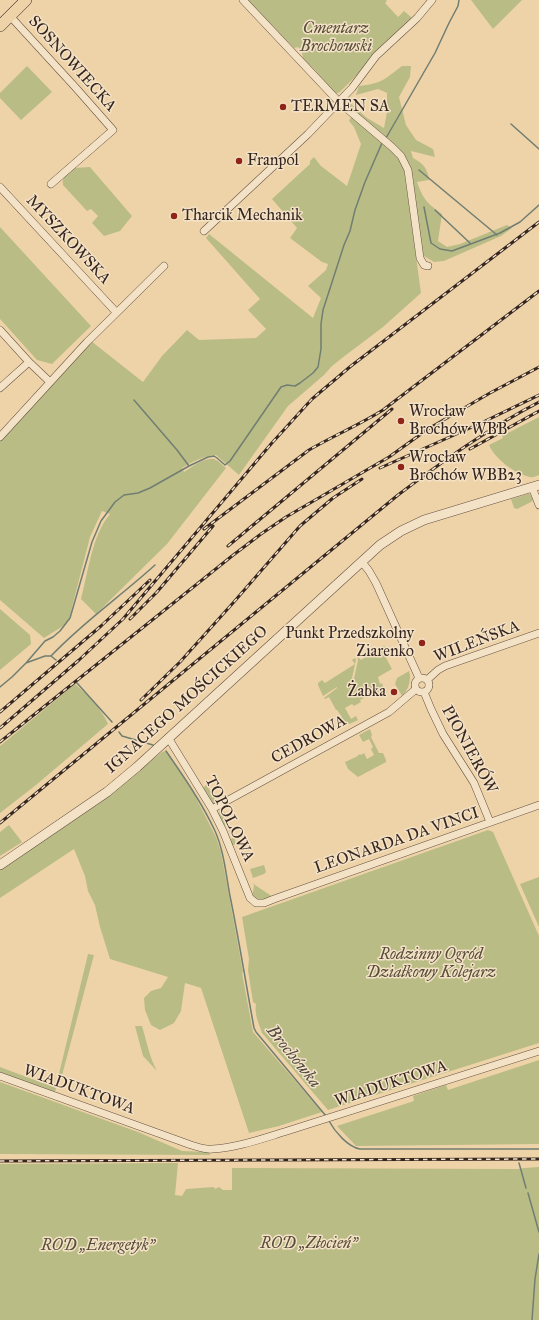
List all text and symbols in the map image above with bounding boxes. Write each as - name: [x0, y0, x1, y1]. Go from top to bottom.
- street label: SOSNOWIECKA: [24, 12, 120, 116]
- park label: Cmentarz Brochowski: [300, 19, 372, 57]
- place label: TERMEN SA: [291, 97, 390, 117]
- marker: TERMEN SA: [278, 102, 288, 112]
- place label: Franpol: [247, 151, 299, 171]
- marker: Franpol: [234, 156, 244, 166]
- street label: MYSZKOWSKA: [22, 191, 114, 289]
- place label: Tharcik Mechanik: [182, 206, 302, 226]
- marker: Tharcik Mechanik: [169, 211, 179, 221]
- place label: Wrocław Brochów WBB: [409, 402, 507, 440]
- marker: Wrocław Brochów WBB: [396, 416, 406, 426]
- place label: Wrocław Brochów WBB23: [409, 448, 522, 486]
- marker: Wrocław Brochów WBB23: [396, 462, 406, 472]
- street label: WILEŃSKA: [431, 617, 523, 667]
- street label: IGNACEGO MOŚCICKIEGO: [102, 622, 272, 778]
- place label: Punkt Przedszkolny Ziarenko: [285, 624, 414, 662]
- marker: Punkt Przedszkolny Ziarenko: [417, 638, 427, 648]
- place label: Żabka: [347, 682, 386, 702]
- marker: Żabka: [389, 687, 399, 697]
- street label: PIONIERÓW: [437, 703, 501, 797]
- street label: CEDROWA: [268, 711, 350, 769]
- street label: TOPOLOWA: [200, 773, 258, 865]
- street label: LEONARDA DA VINCI: [312, 804, 482, 878]
- park label: Rodzinny Ogród Działkowy Kolejarz: [366, 945, 496, 983]
- water label: Brochówka: [262, 1022, 324, 1092]
- street label: WIADUKTOWA: [332, 1057, 450, 1111]
- street label: WIADUKTOWA: [21, 1061, 137, 1119]
- park label: ROD „Złocień”: [260, 1234, 358, 1254]
- park label: ROD „Energetyk”: [41, 1236, 155, 1256]

